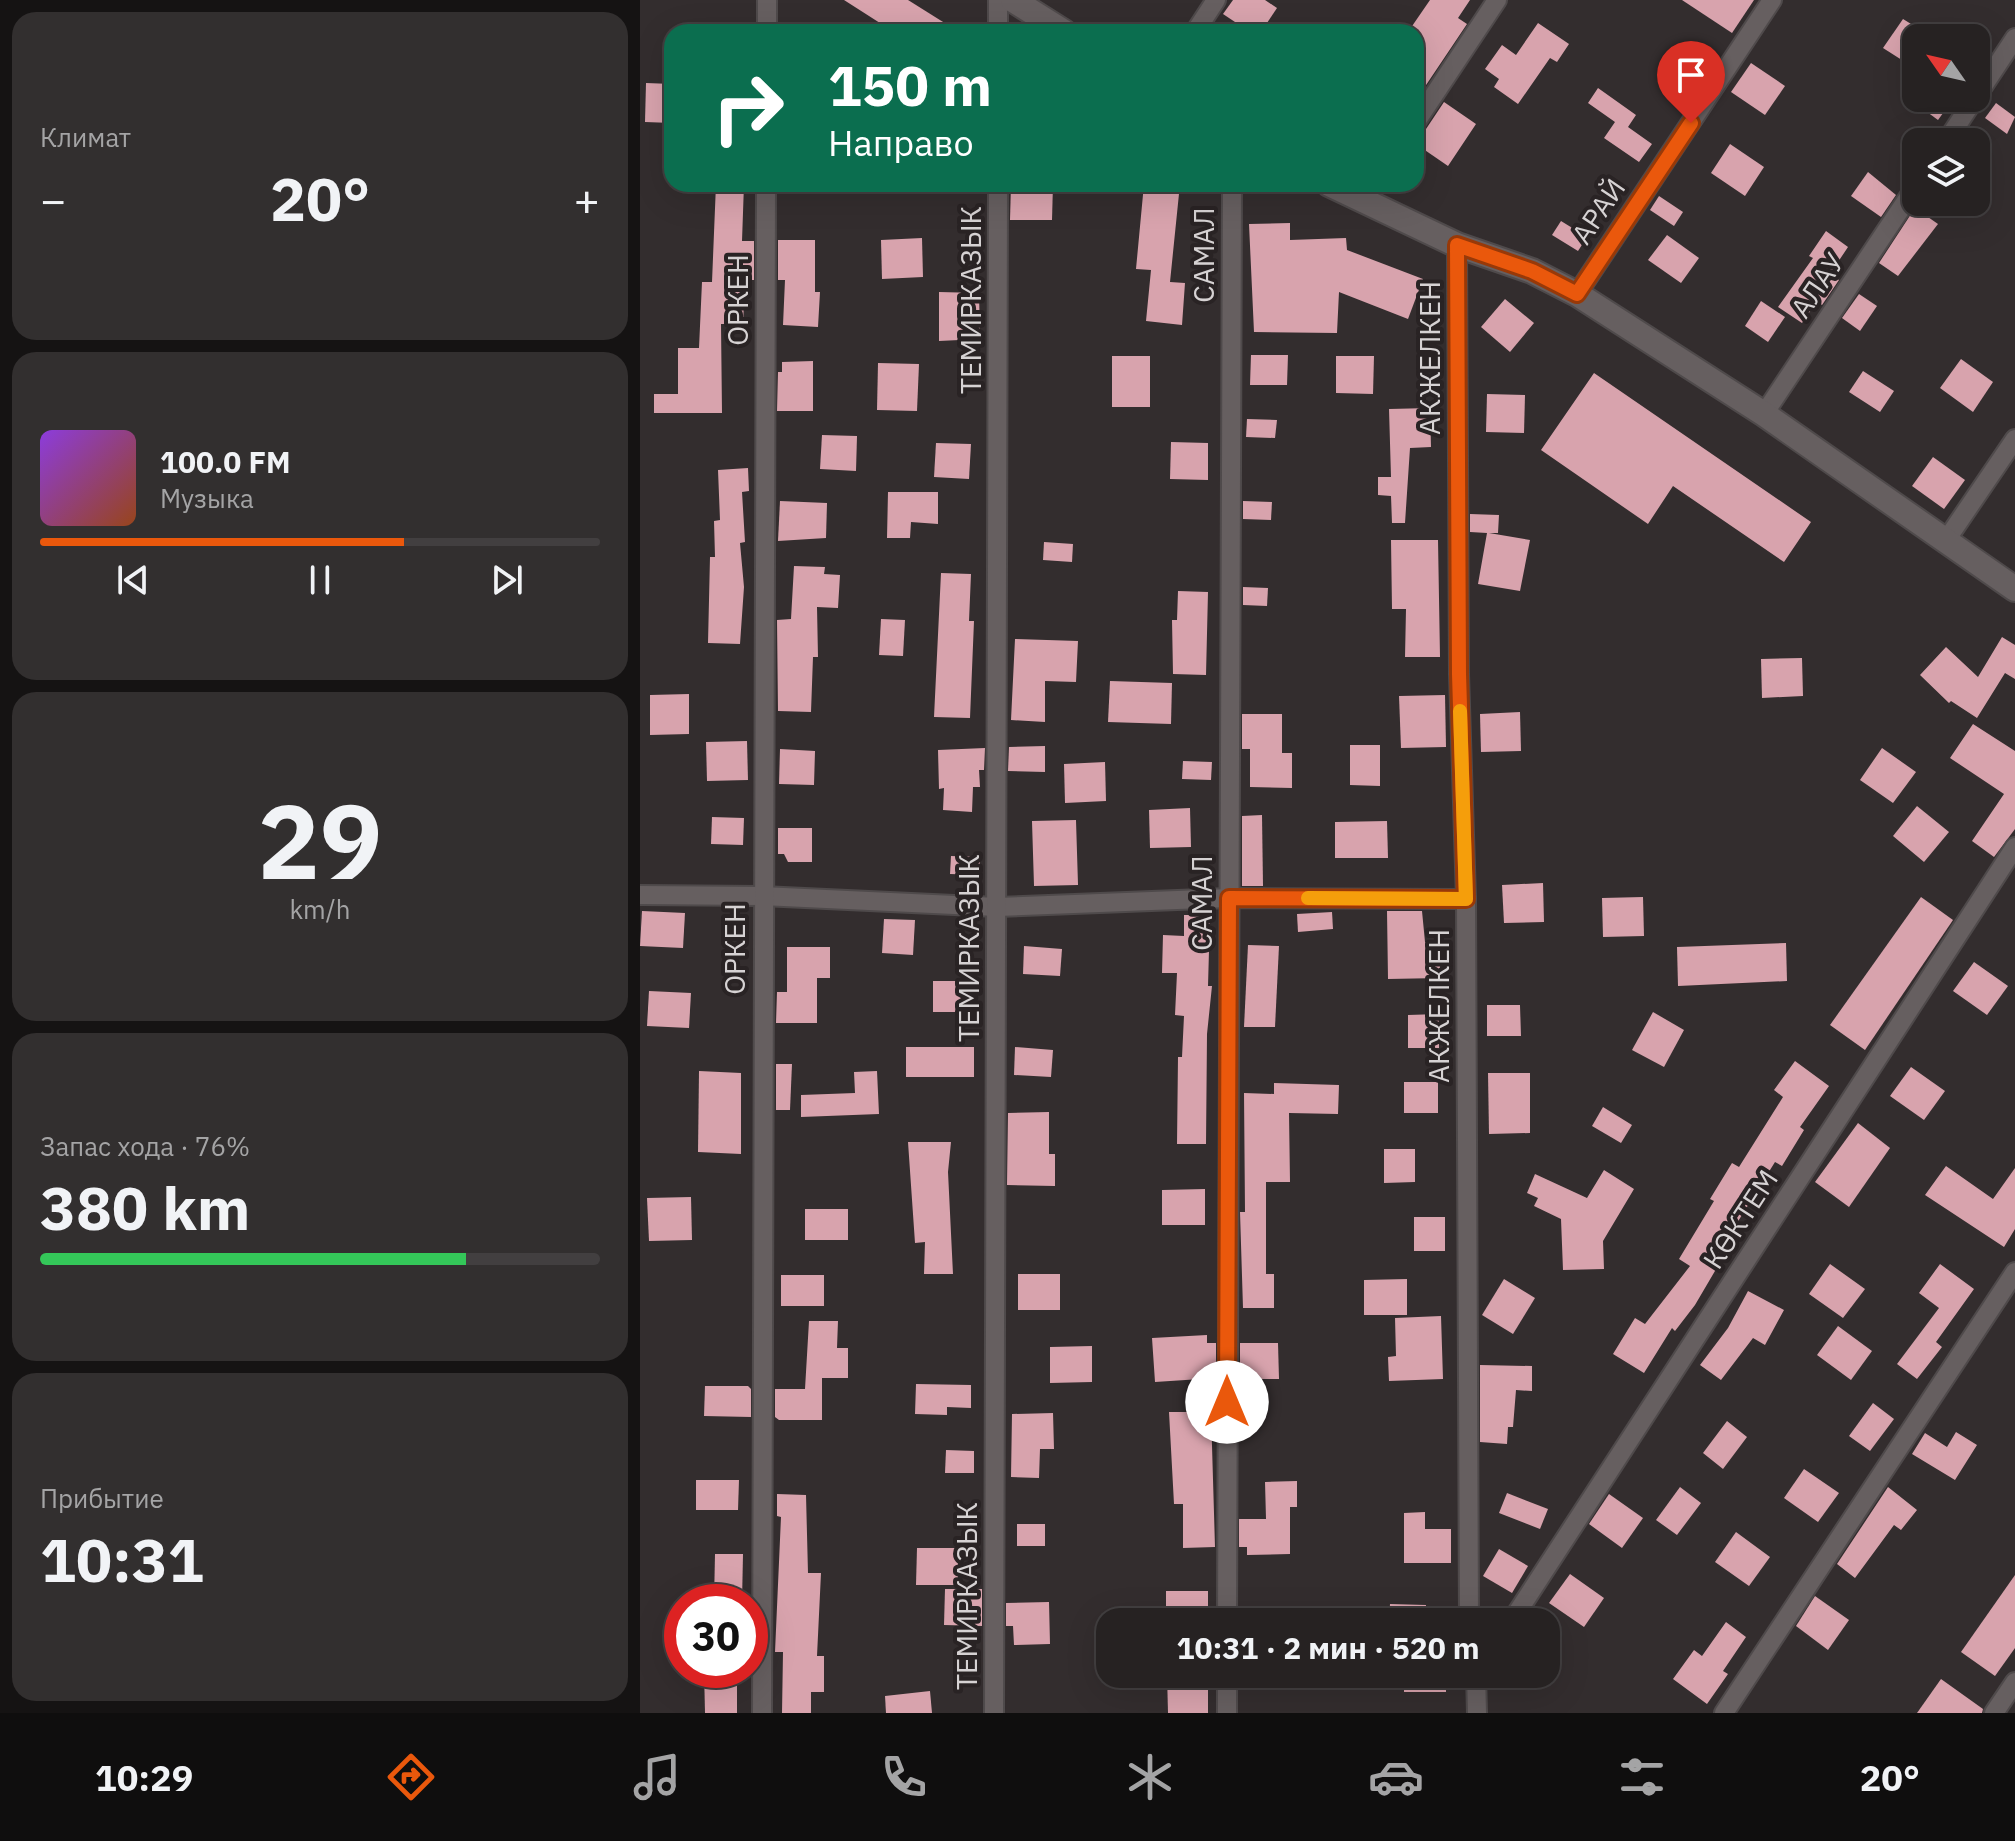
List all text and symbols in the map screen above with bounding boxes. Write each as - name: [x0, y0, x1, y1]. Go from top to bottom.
- north arrow: [1902, 24, 1990, 112]
- map controls: [1902, 24, 1990, 216]
- pin: [1657, 41, 1725, 123]
- text: 150 m: [828, 49, 992, 121]
- icon: arrive: [1669, 53, 1713, 97]
- icon: right: [696, 56, 800, 160]
- text: Направо: [828, 119, 974, 166]
- text: Климат: [40, 120, 131, 154]
- button: layers: [1902, 128, 1990, 216]
- text: 20°: [270, 159, 370, 238]
- text: −: [40, 171, 66, 228]
- text: +: [574, 171, 600, 228]
- street label: АРАЙ: [1563, 171, 1633, 251]
- street label: ТЕМИРКАЗЫК: [952, 206, 989, 394]
- street label: САМАЛ: [1185, 207, 1222, 303]
- street label: АЛАУ: [1782, 245, 1852, 325]
- street label: ОРКЕН: [719, 254, 756, 346]
- street label: АКЖЕЛКЕН: [1411, 281, 1448, 435]
- text: 100.0 FM: [160, 442, 291, 481]
- text: Музыка: [160, 481, 254, 515]
- icon: previous: [111, 558, 155, 602]
- icon: pause: [298, 558, 342, 602]
- icon: next: [485, 558, 529, 602]
- text: 29: [258, 772, 382, 908]
- street label: ТЕМИРКАЗЫК: [950, 854, 987, 1042]
- street label: САМАЛ: [1183, 855, 1220, 951]
- text: km/h: [289, 892, 351, 926]
- street label: ОРКЕН: [716, 903, 753, 995]
- street label: АКЖЕЛКЕН: [1420, 929, 1457, 1083]
- text: Запас хода · 76%: [40, 1129, 250, 1163]
- street label: КӨКТЕМ: [1694, 1162, 1786, 1276]
- text: 380 km: [40, 1168, 250, 1247]
- position arrow: [1185, 1360, 1269, 1444]
- text: Прибытие: [40, 1481, 164, 1515]
- street label: ТЕМИРКАЗЫК: [948, 1502, 985, 1690]
- text: 10:31: [40, 1520, 204, 1599]
- speed limit sign: 30: [664, 1584, 768, 1688]
- text: 10:31 · 2 мин · 520 m: [1176, 1628, 1480, 1667]
- icon: directions: [383, 1749, 439, 1805]
- icon: music: [629, 1749, 685, 1805]
- icon: phone: [876, 1749, 932, 1805]
- icon: climate: [1122, 1749, 1178, 1805]
- icon: car: [1368, 1749, 1424, 1805]
- icon: filters: [1614, 1749, 1670, 1805]
- text: 10:29: [95, 1754, 193, 1801]
- text: 20°: [1860, 1754, 1920, 1801]

